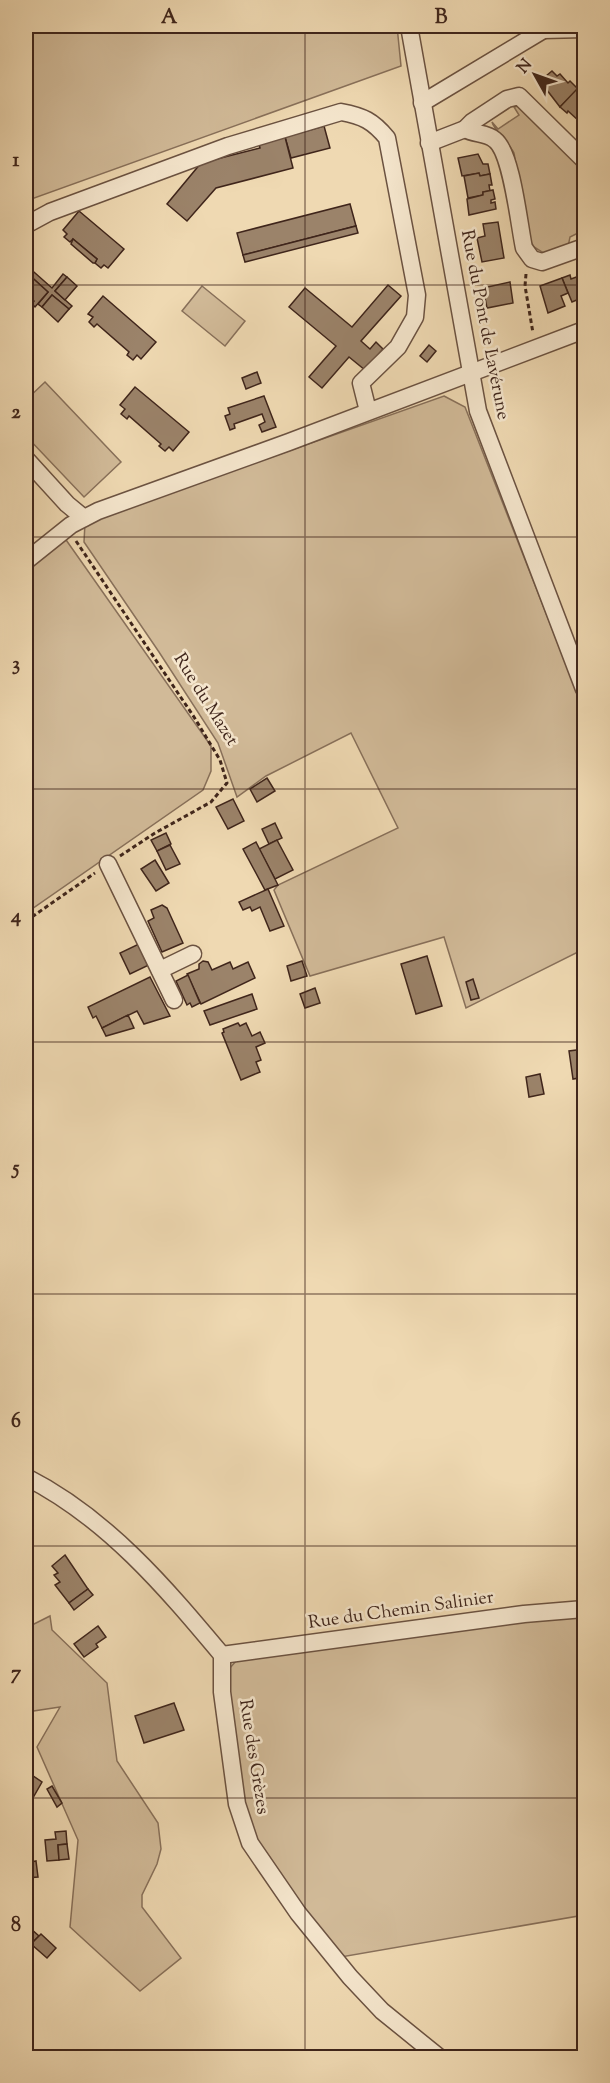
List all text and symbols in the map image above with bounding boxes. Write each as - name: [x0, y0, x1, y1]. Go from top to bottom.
- text: A: [161, 4, 178, 33]
- text: B: [435, 4, 448, 33]
- north arrow: [505, 45, 565, 105]
- text: N: [513, 55, 538, 79]
- text: 1: [13, 147, 20, 176]
- street label: Rue du Pont de Lavérune: [453, 228, 515, 422]
- text: 2: [11, 399, 21, 428]
- street label: Rue du Mazet: [166, 648, 244, 752]
- text: 3: [12, 651, 20, 680]
- text: 4: [10, 903, 21, 932]
- text: 5: [11, 1155, 20, 1184]
- text: 6: [11, 1408, 21, 1437]
- street label: Rue du Chemin Salinier: [307, 1585, 496, 1637]
- text: 7: [11, 1660, 22, 1689]
- street label: Rue des Grèzes: [231, 1697, 275, 1817]
- text: 8: [11, 1912, 21, 1941]

